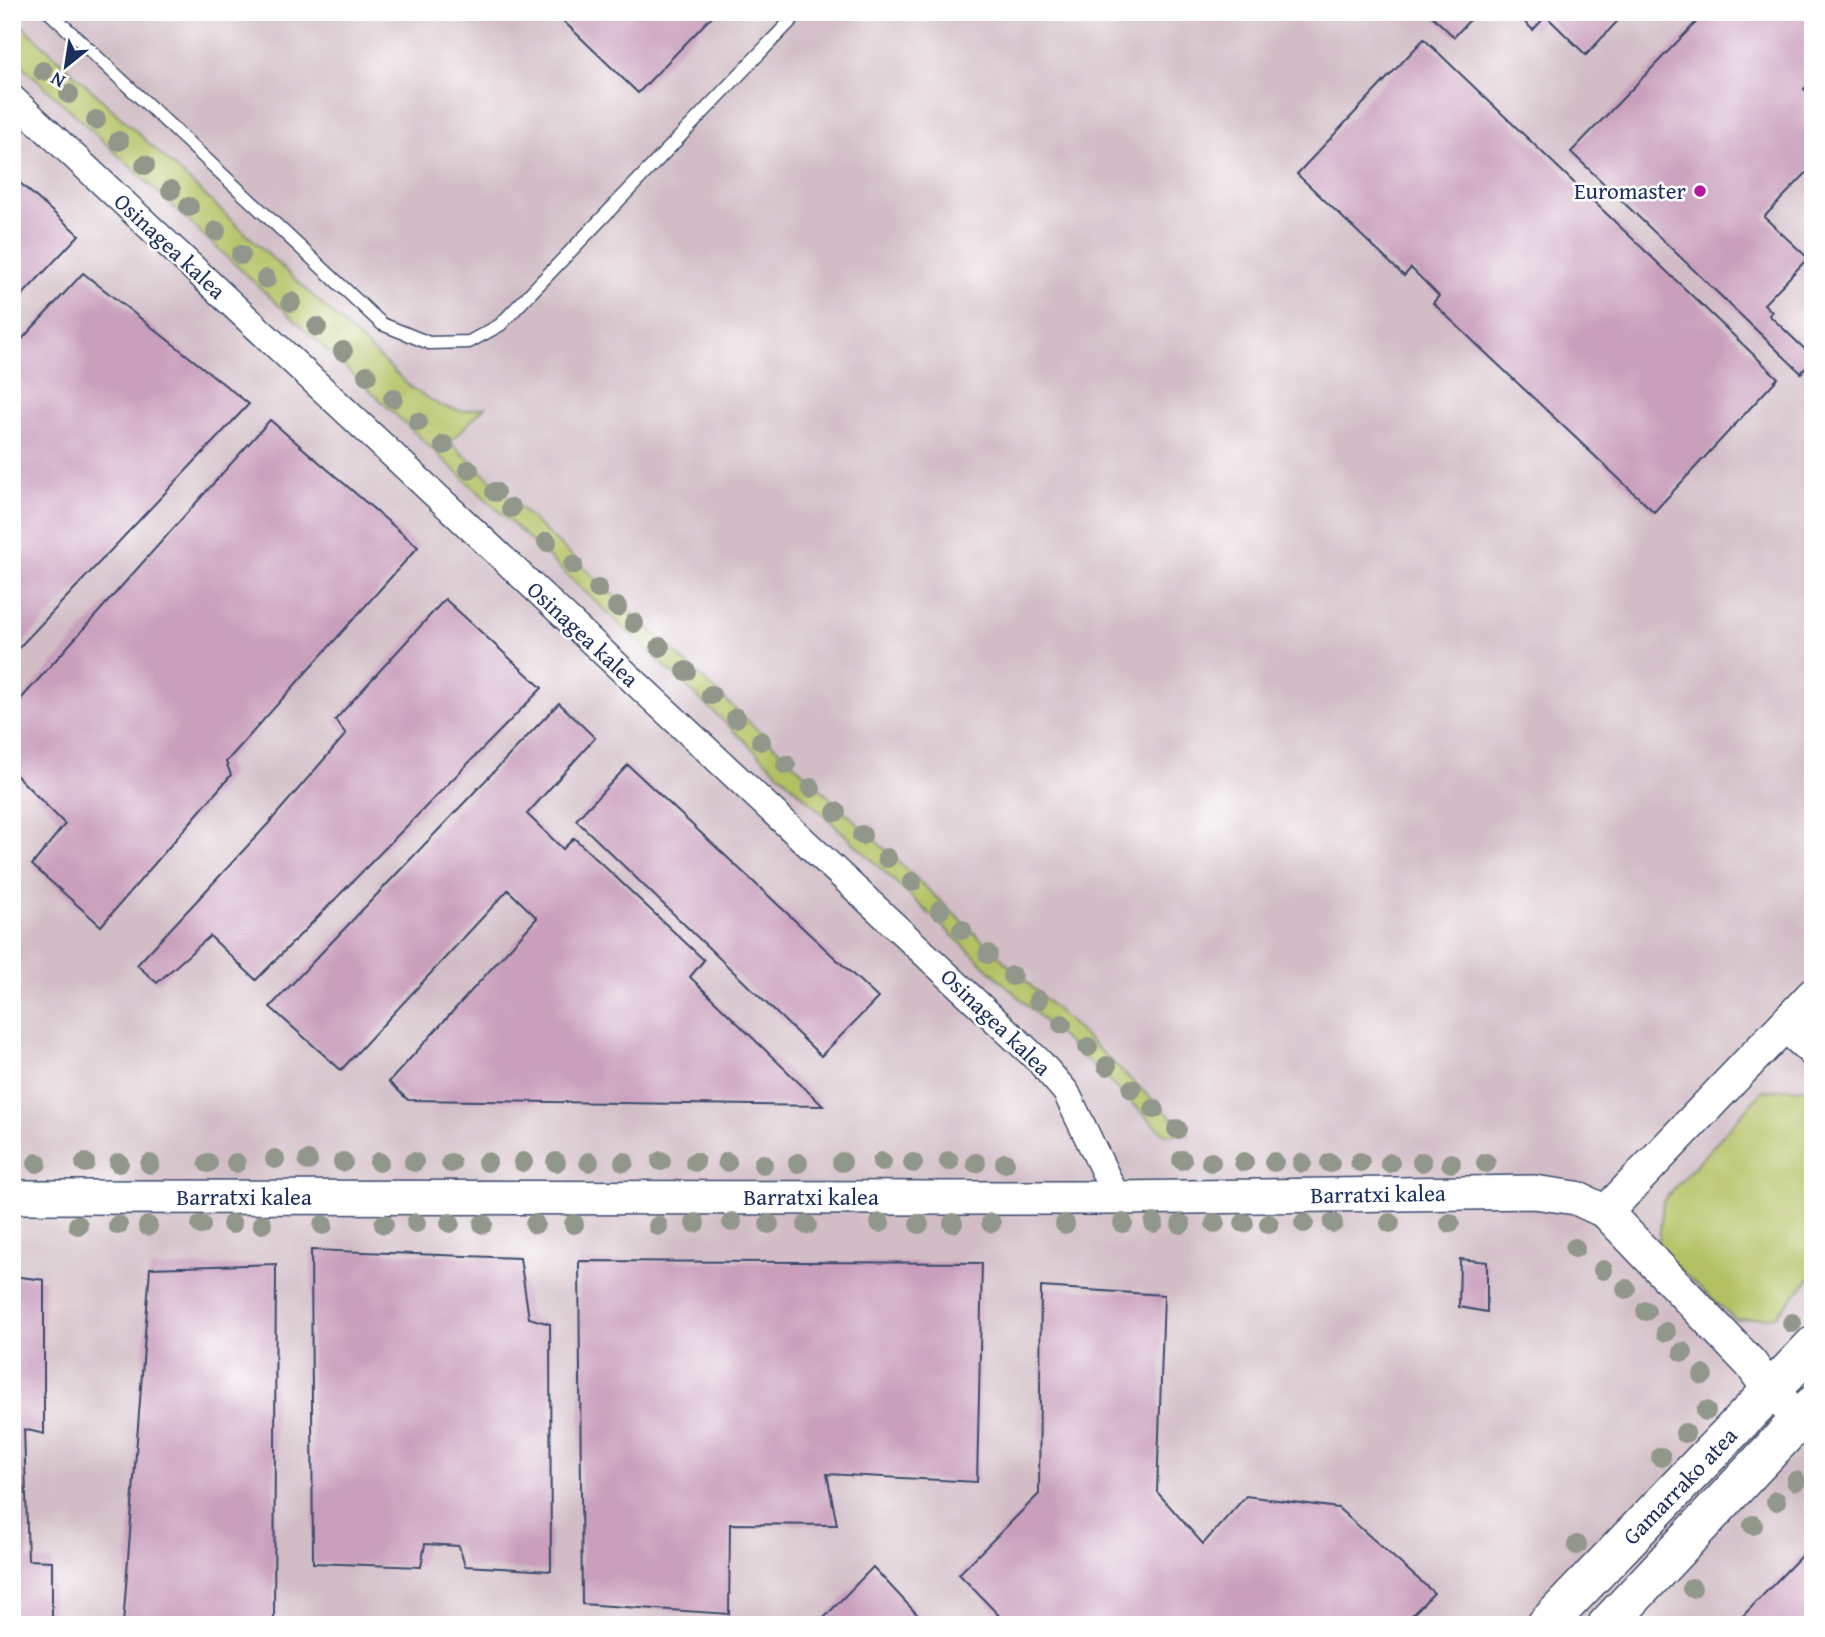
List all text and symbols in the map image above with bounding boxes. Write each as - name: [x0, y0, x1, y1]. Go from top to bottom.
- north arrow: [32, 32, 102, 102]
- text: N: [45, 65, 70, 96]
- place label: Euromaster: [1574, 174, 1687, 207]
- marker: Euromaster: [1692, 183, 1708, 199]
- street label: Osinagea kalea: [107, 185, 234, 306]
- street label: Osinagea kalea: [520, 573, 647, 694]
- street label: Osinagea kalea: [934, 960, 1059, 1083]
- street label: Barratxi kalea: [1310, 1176, 1446, 1211]
- street label: Barratxi kalea: [176, 1180, 312, 1213]
- street label: Barratxi kalea: [743, 1180, 879, 1213]
- street label: Gamarrako atea: [1615, 1419, 1745, 1552]

